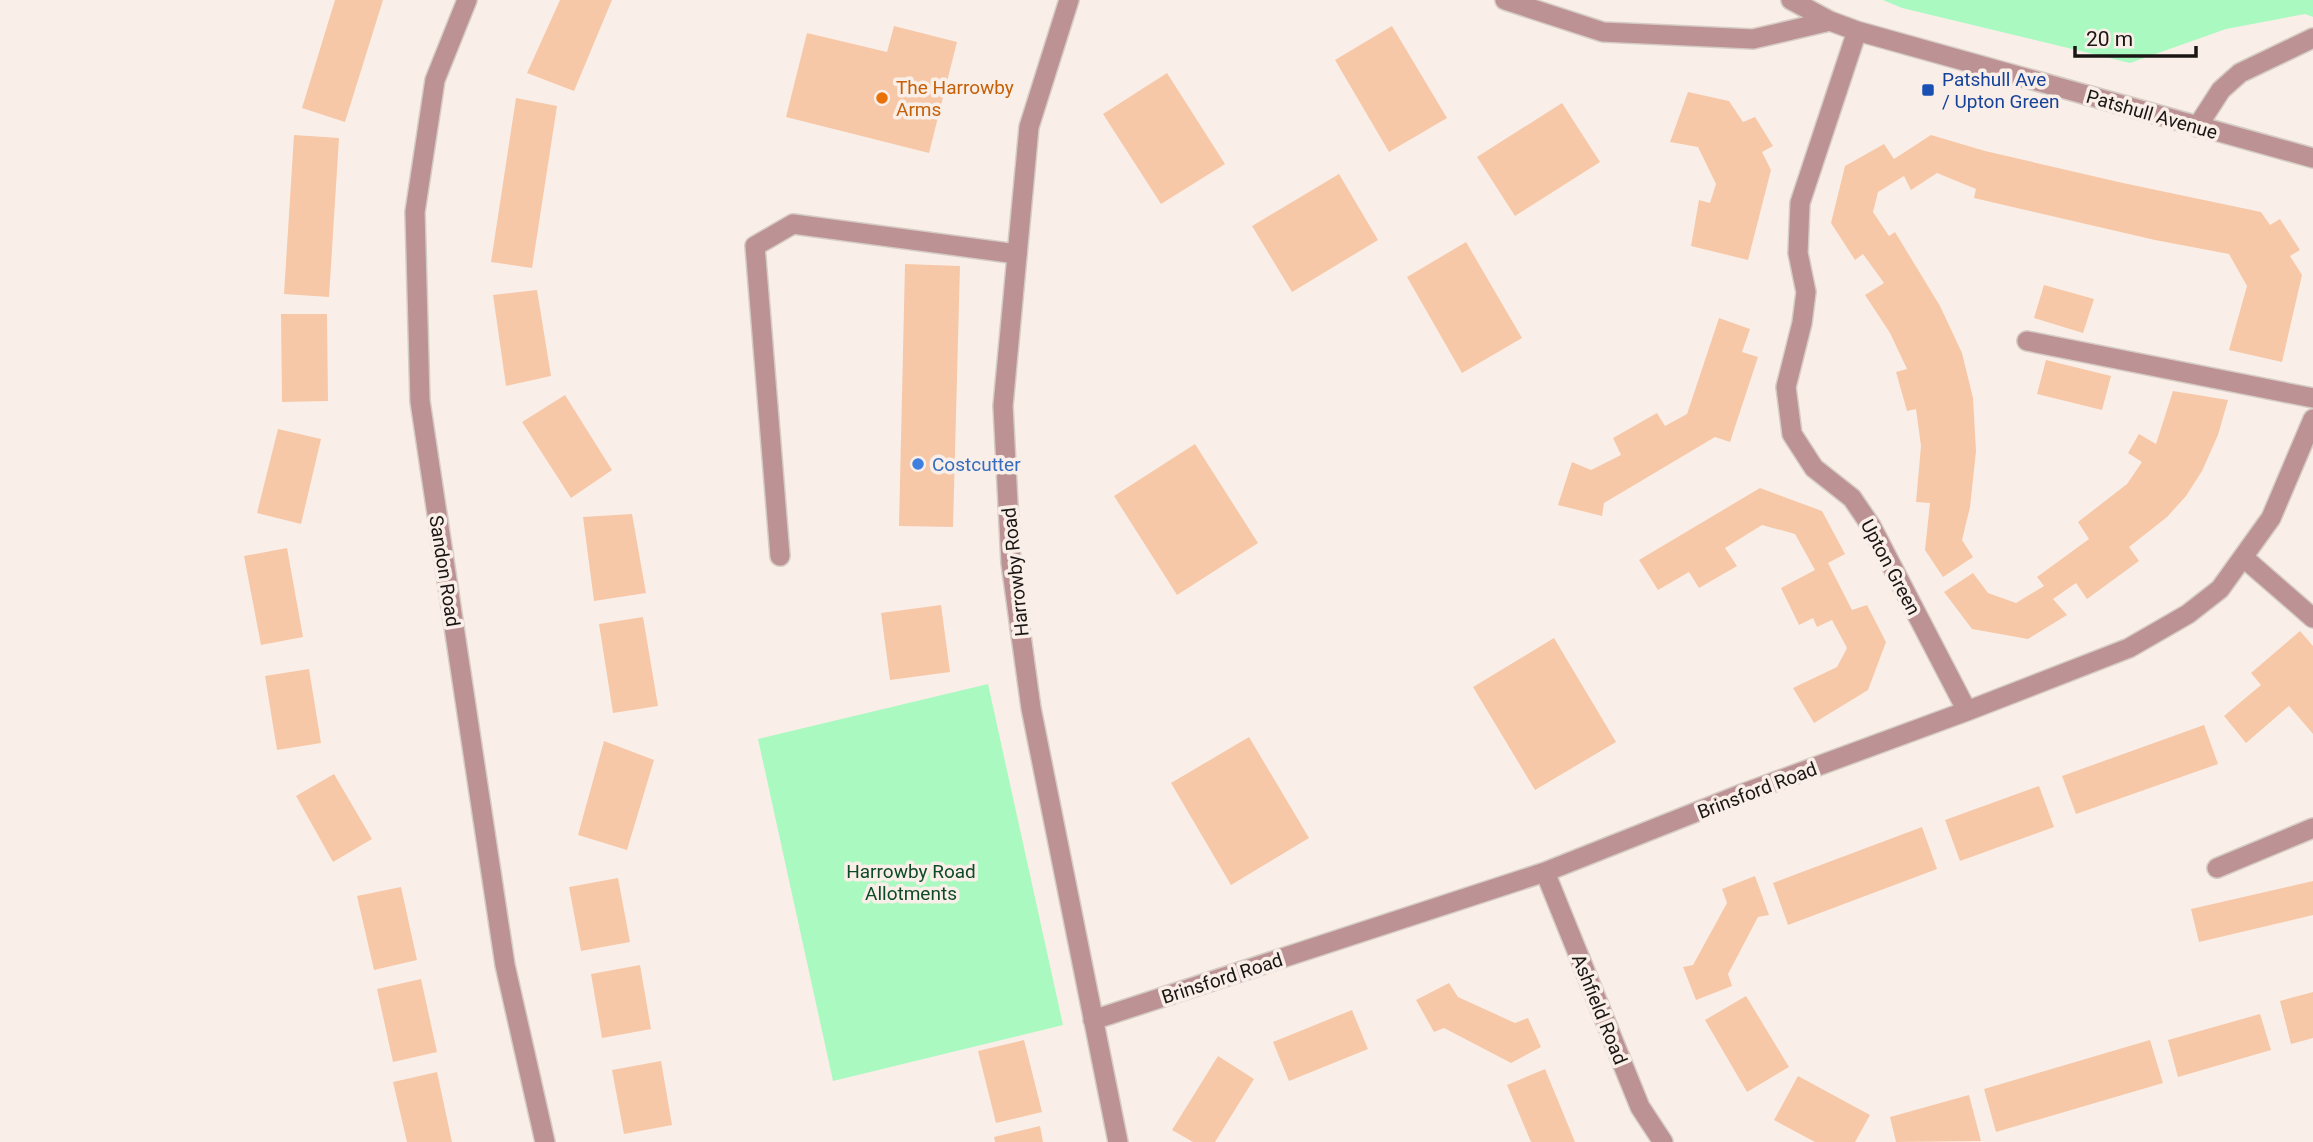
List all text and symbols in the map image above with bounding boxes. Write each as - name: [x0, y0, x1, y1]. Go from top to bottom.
- scale bar: [2075, 14, 2196, 58]
- text: 20 m: [2086, 27, 2133, 51]
- place label: Patshull Ave / Upton Green: [1942, 68, 2059, 113]
- place label: The Harrowby Arms: [896, 76, 1014, 121]
- marker: Patshull Ave / Upton Green: [1920, 82, 1936, 98]
- street label: Patshull Avenue: [2084, 85, 2220, 144]
- marker: The Harrowby Arms: [874, 90, 890, 106]
- place label: Costcutter: [932, 453, 1021, 476]
- marker: Costcutter: [910, 456, 926, 472]
- street label: Harrowby Road: [997, 506, 1034, 638]
- street label: Sandon Road: [424, 514, 465, 628]
- street label: Upton Green: [1856, 516, 1925, 619]
- street label: Brinsford Road: [1694, 757, 1820, 824]
- park label: Harrowby Road Allotments: [846, 860, 976, 905]
- street label: Brinsford Road: [1159, 948, 1286, 1009]
- street label: Ashfield Road: [1567, 951, 1632, 1068]

